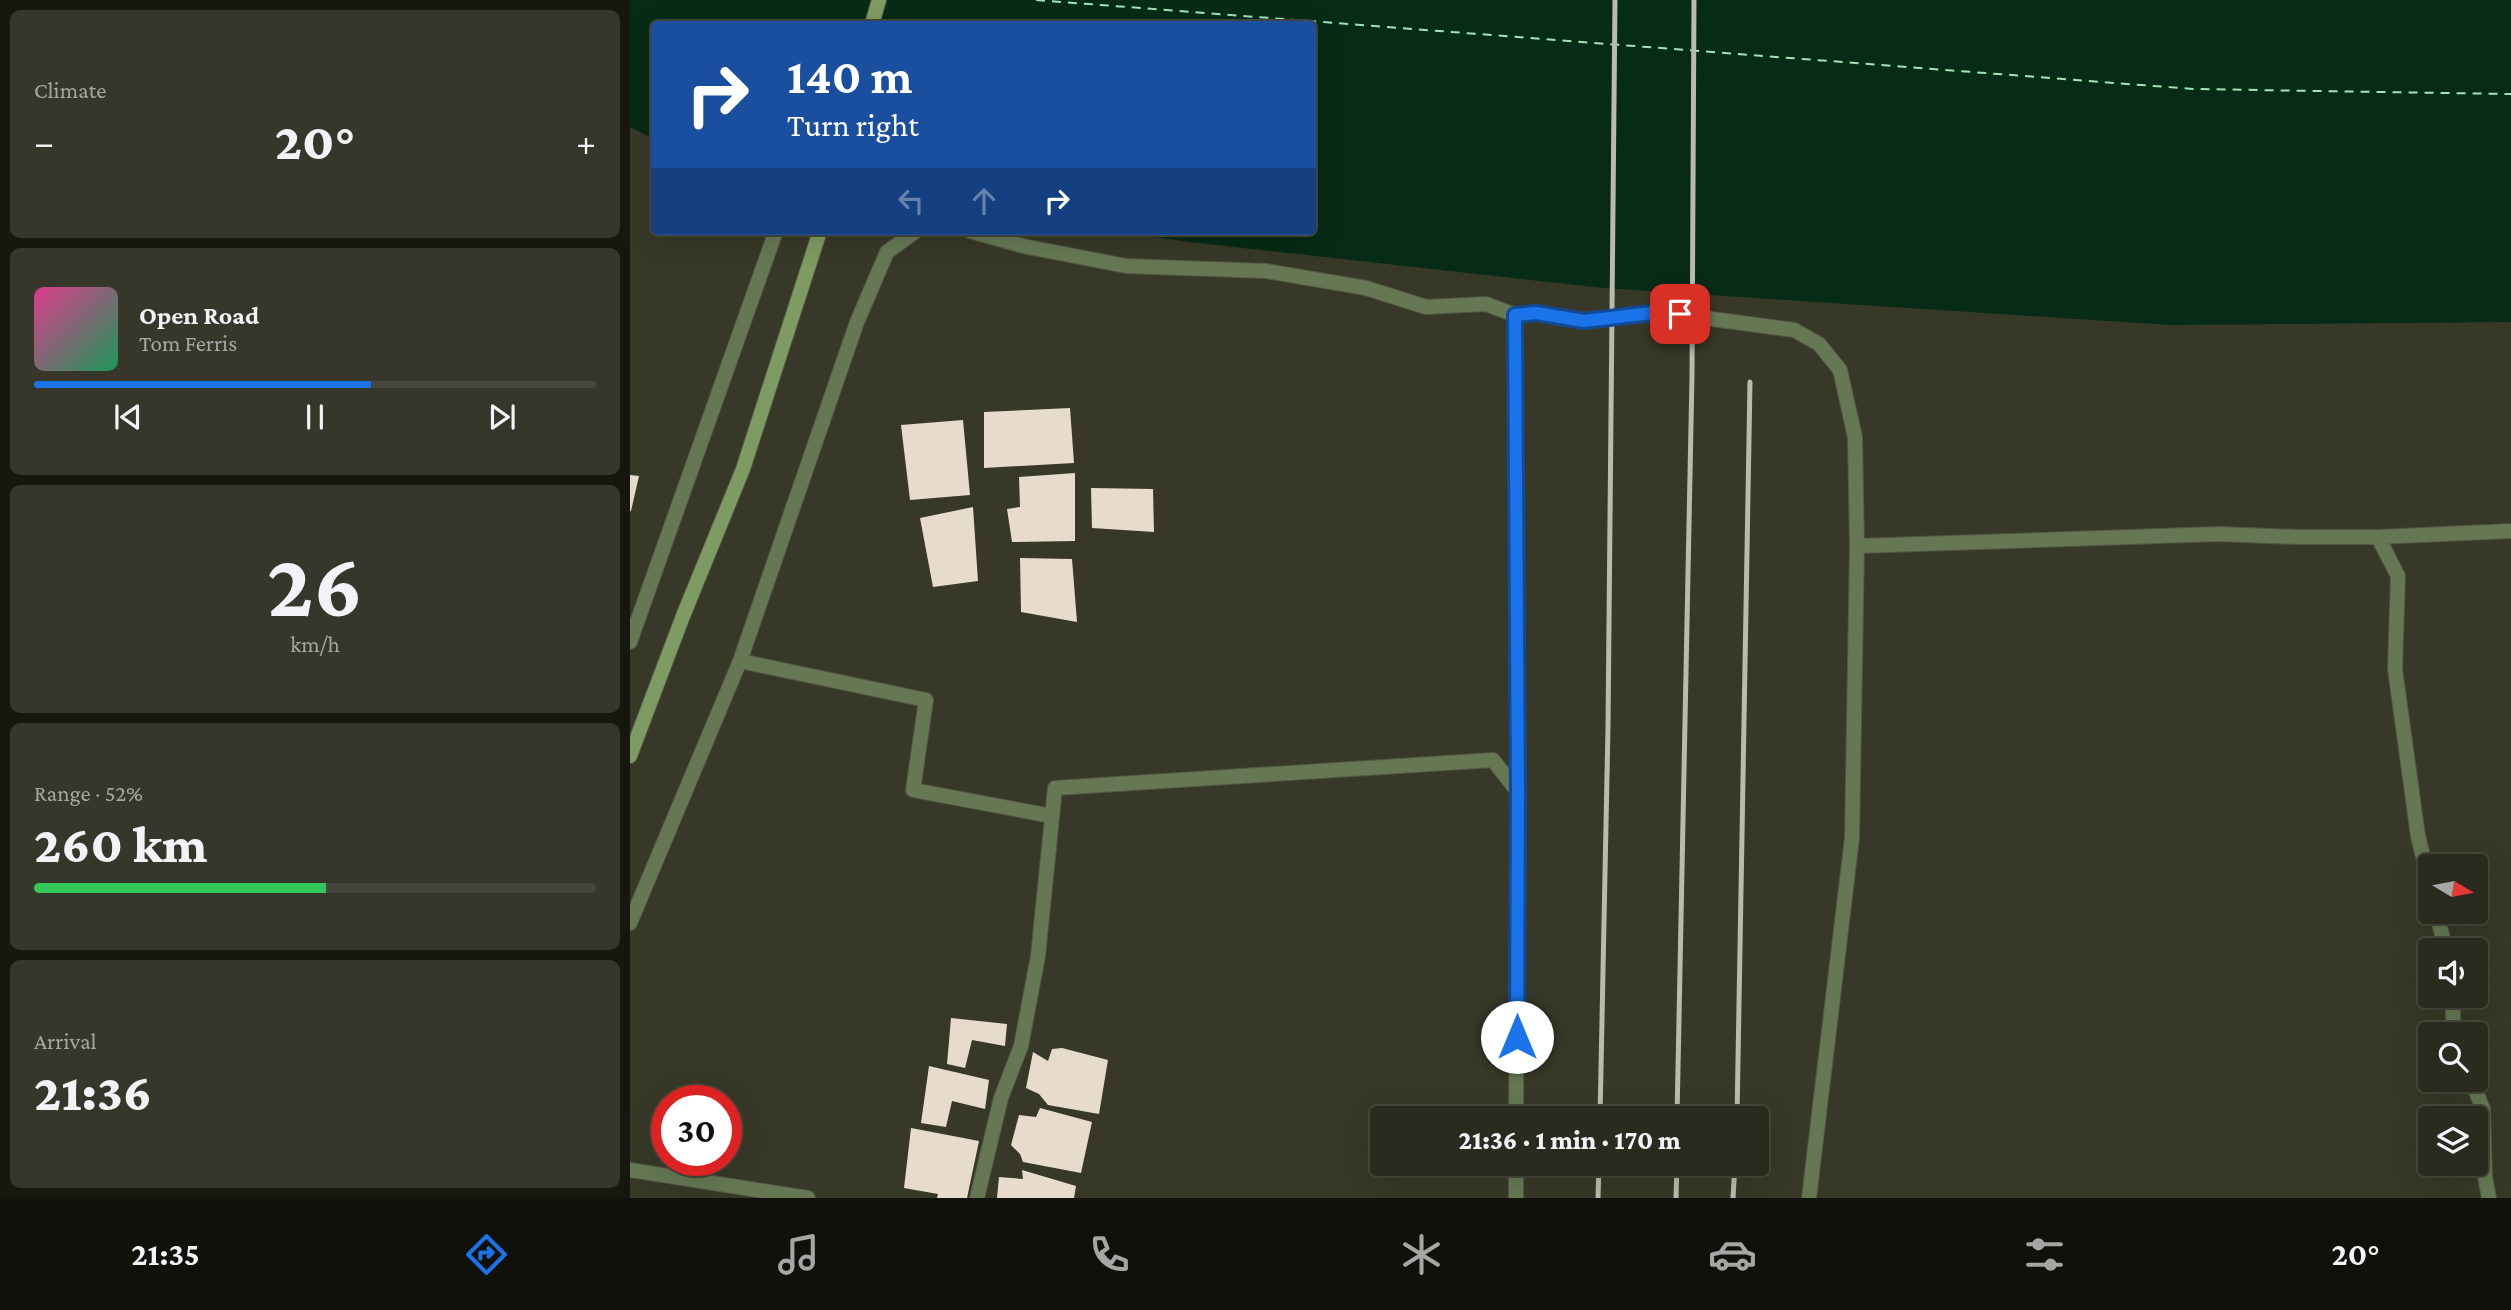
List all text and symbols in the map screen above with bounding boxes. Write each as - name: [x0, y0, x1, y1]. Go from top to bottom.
- icon: right: [672, 49, 763, 140]
- text: 140 m: [787, 49, 912, 104]
- text: Climate: [34, 77, 106, 103]
- text: Turn right: [787, 107, 919, 143]
- text: 20°: [275, 112, 355, 170]
- text: −: [34, 121, 54, 163]
- text: +: [576, 121, 596, 163]
- icon: left: [892, 182, 930, 220]
- icon: ahead: [965, 182, 1003, 220]
- icon: right: [1038, 182, 1076, 220]
- pin: [1650, 284, 1710, 344]
- icon: arrive: [1661, 295, 1699, 333]
- text: Open Road: [139, 301, 259, 330]
- text: Tom Ferris: [139, 330, 237, 356]
- icon: previous: [109, 398, 147, 436]
- icon: pause: [296, 398, 334, 436]
- icon: next: [483, 398, 521, 436]
- text: 26: [267, 534, 363, 636]
- text: km/h: [290, 631, 340, 657]
- text: Range · 52%: [34, 780, 143, 806]
- text: 260 km: [34, 815, 207, 873]
- north arrow: [2418, 854, 2488, 924]
- map controls: [2418, 854, 2488, 1176]
- button: sound: [2418, 938, 2488, 1008]
- position arrow: [1480, 1000, 1554, 1074]
- button: search: [2418, 1022, 2488, 1092]
- text: Arrival: [34, 1028, 97, 1054]
- text: 21:36: [34, 1063, 152, 1121]
- speed limit sign: 30: [651, 1085, 742, 1176]
- button: layers: [2418, 1106, 2488, 1176]
- text: 21:36 · 1 min · 170 m: [1458, 1126, 1681, 1155]
- icon: directions: [462, 1230, 511, 1279]
- icon: music: [774, 1230, 823, 1279]
- icon: phone: [1085, 1230, 1134, 1279]
- icon: climate: [1397, 1230, 1446, 1279]
- icon: car: [1708, 1230, 1757, 1279]
- icon: filters: [2020, 1230, 2069, 1279]
- text: 21:35: [131, 1236, 200, 1272]
- text: 20°: [2331, 1236, 2380, 1272]

